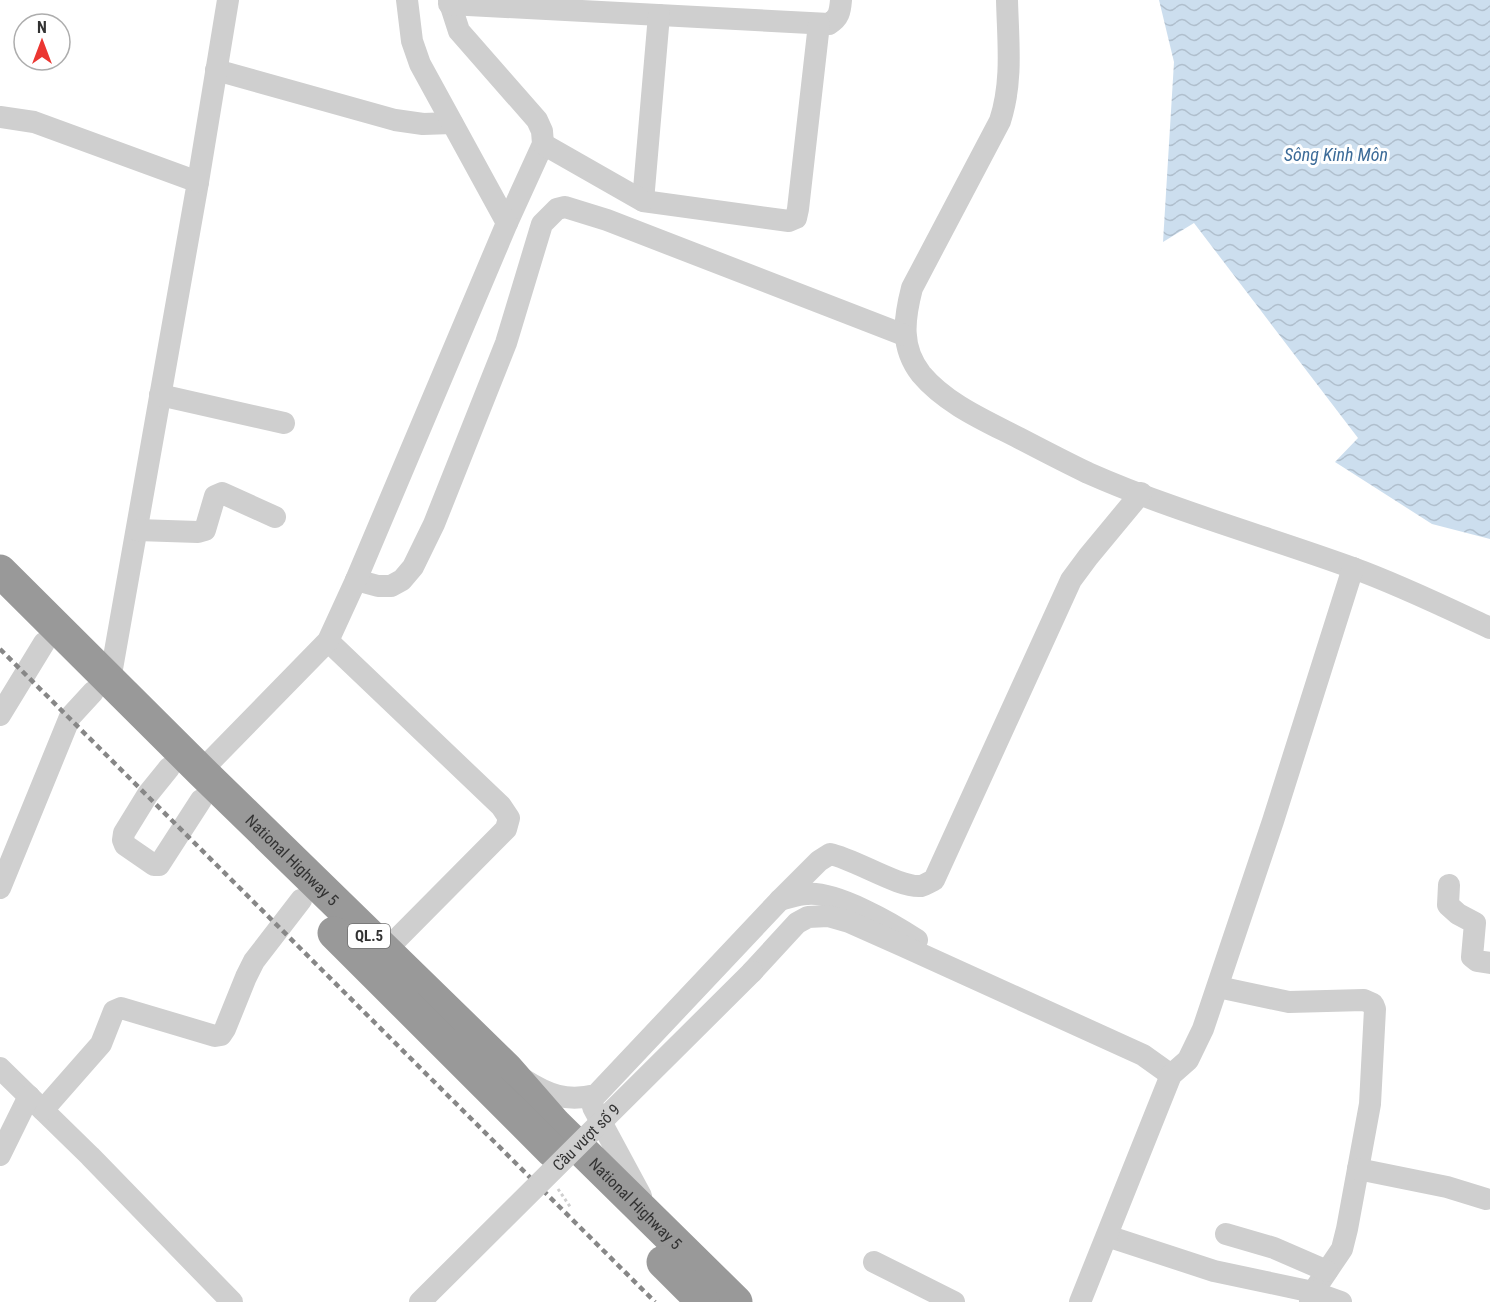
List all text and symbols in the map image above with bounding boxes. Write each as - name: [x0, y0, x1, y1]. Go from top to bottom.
- north arrow: [12, 12, 72, 72]
- text: N: [37, 18, 47, 37]
- water label: Sông Kinh Môn: [1284, 144, 1388, 165]
- street label: National Highway 5: [242, 811, 342, 910]
- road number: QL.5: [348, 924, 390, 948]
- street label: Cầu vượt số 9: [549, 1100, 624, 1175]
- street label: National Highway 5: [585, 1154, 686, 1254]

